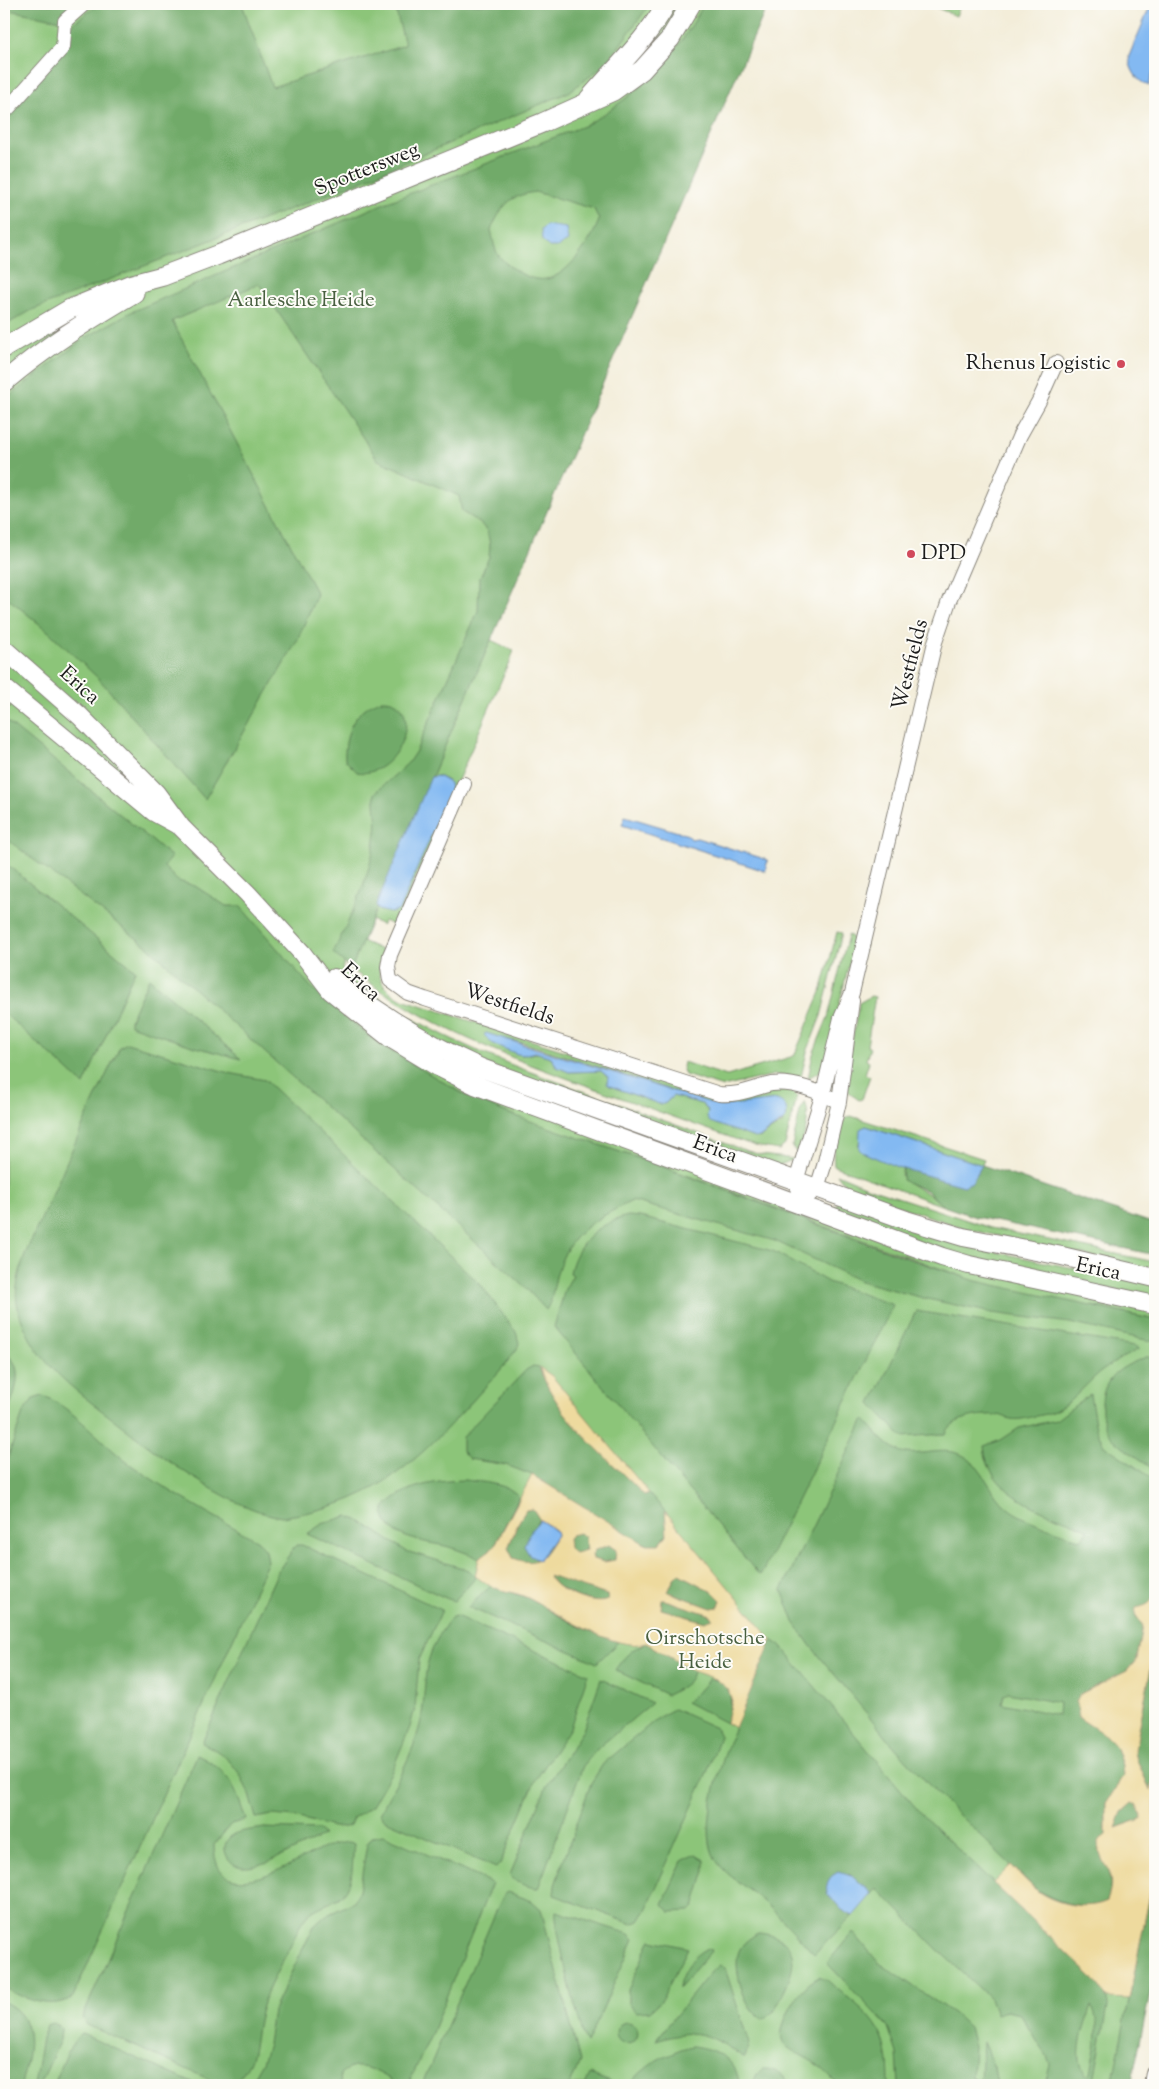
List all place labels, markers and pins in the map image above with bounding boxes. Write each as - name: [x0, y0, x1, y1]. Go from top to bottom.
- place label: Rhenus Logistic: [966, 349, 1111, 379]
- marker: Rhenus Logistic: [1115, 358, 1127, 370]
- place label: DPD: [921, 539, 966, 569]
- marker: DPD: [905, 548, 917, 560]

